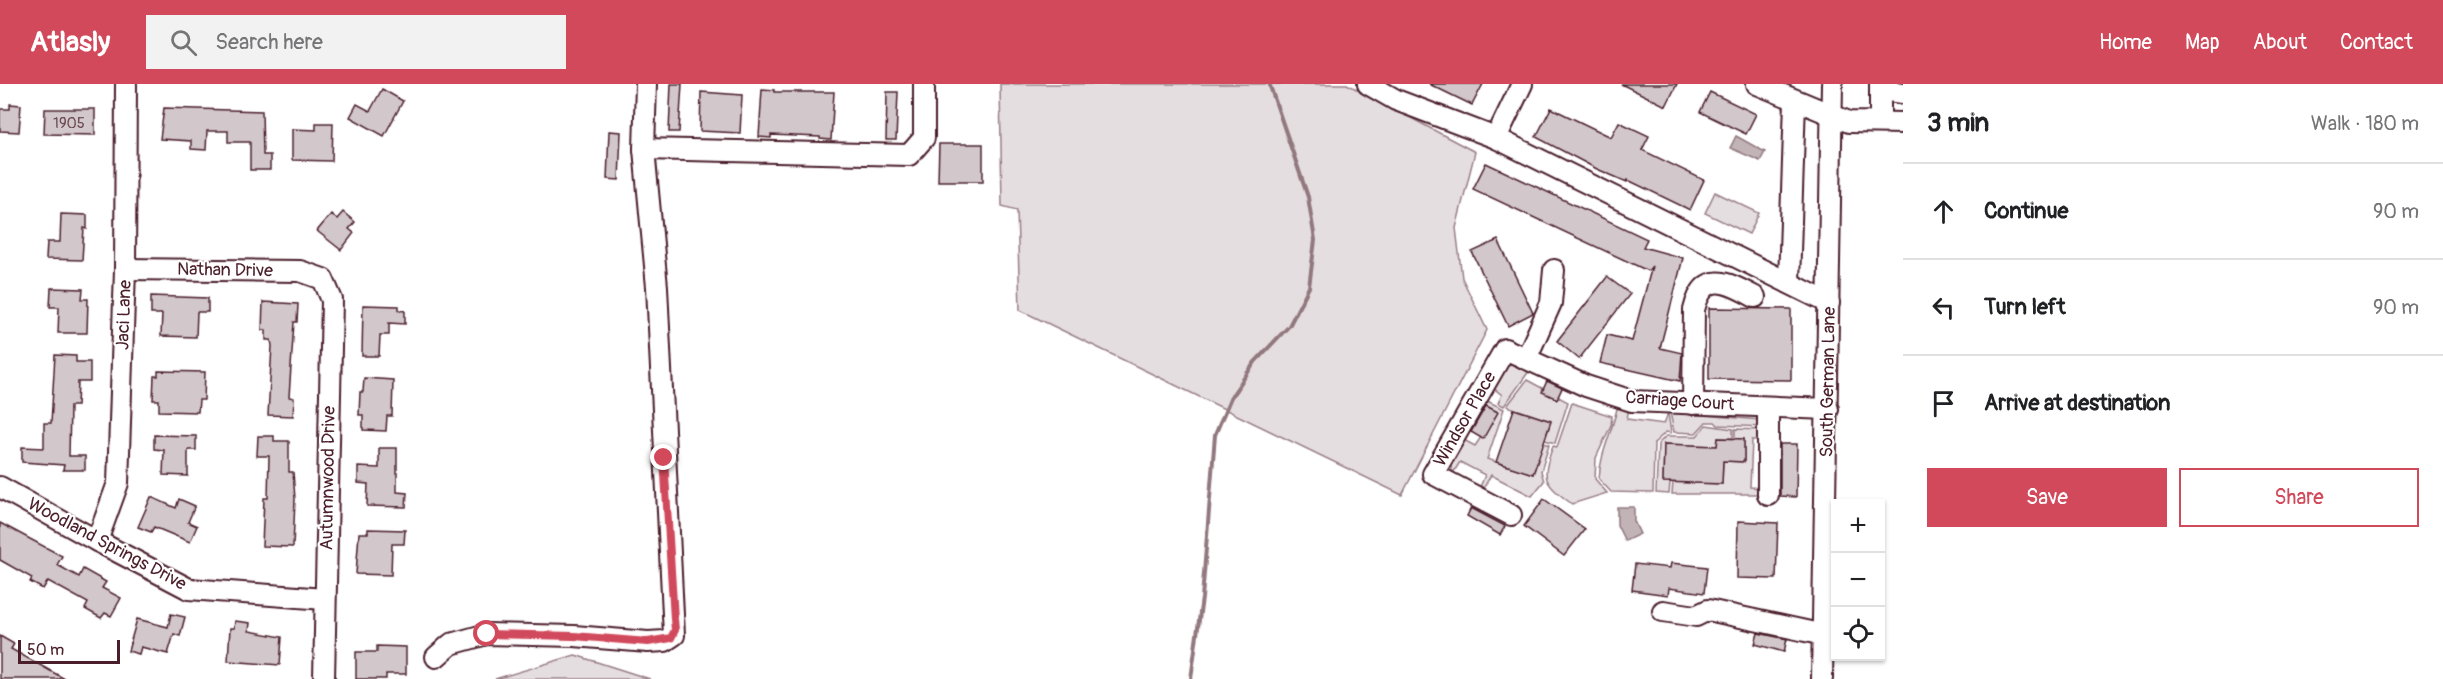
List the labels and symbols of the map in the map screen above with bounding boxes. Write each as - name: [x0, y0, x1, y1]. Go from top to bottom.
- house number: 1905: [53, 114, 85, 133]
- street label: Nathan Drive: [177, 258, 273, 282]
- street label: Jaci Lane: [111, 279, 137, 351]
- street label: South German Lane: [1815, 306, 1841, 458]
- street label: Windsor Place: [1429, 367, 1502, 471]
- street label: Carriage Court: [1625, 386, 1736, 416]
- street label: Autumnwood Drive: [315, 405, 341, 551]
- route end: [650, 444, 676, 470]
- street label: Woodland Springs Drive: [24, 492, 190, 596]
- route start: [473, 620, 499, 646]
- scale bar: [18, 637, 120, 664]

